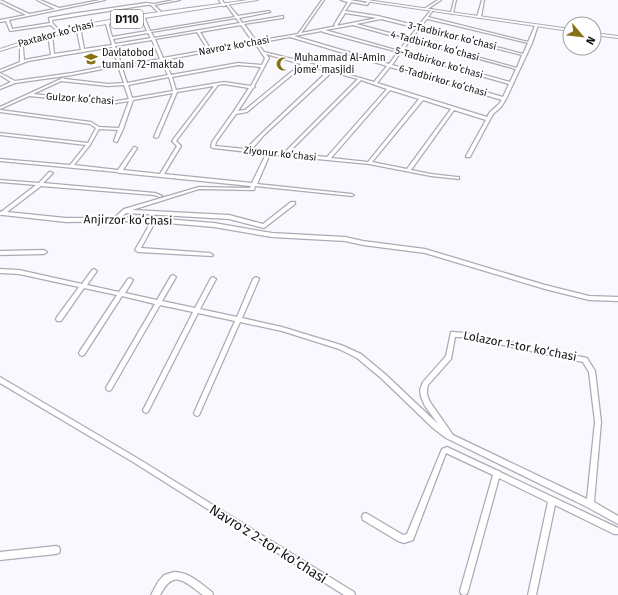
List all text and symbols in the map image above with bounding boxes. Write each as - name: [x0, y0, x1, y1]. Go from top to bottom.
- road number: D110: [111, 10, 143, 28]
- north arrow: [562, 16, 602, 56]
- street label: Paxtakor koʻchasi: [16, 17, 96, 50]
- street label: 3-Tadbirkor koʻchasi: [406, 18, 498, 53]
- street label: 4-Tadbirkor koʻchasi: [389, 27, 481, 64]
- street label: Navro'z ko'chasi: [198, 34, 271, 58]
- text: N: [583, 34, 598, 47]
- street label: 5-Tadbirkor koʻchasi: [394, 44, 485, 81]
- place label: Davlatobod tumani 72-maktab: [102, 47, 184, 71]
- school or university icon: Davlatobod tumani 72-maktab: [83, 51, 99, 67]
- place label: Muhammad Al-Amin jome' masjidi: [293, 52, 386, 76]
- mosque icon: Muhammad Al-Amin jome' masjidi: [275, 56, 291, 72]
- street label: 6-Tadbirkor koʻchasi: [397, 62, 489, 99]
- street label: Gulzor koʻchasi: [46, 90, 115, 107]
- street label: Ziyonur koʻchasi: [243, 143, 317, 164]
- street label: Anjirzor koʻchasi: [83, 211, 173, 228]
- street label: Lolazor 1-tor ko‘chasi: [462, 328, 578, 364]
- street label: Navro'z 2-tor koʼchasi: [206, 501, 330, 587]

